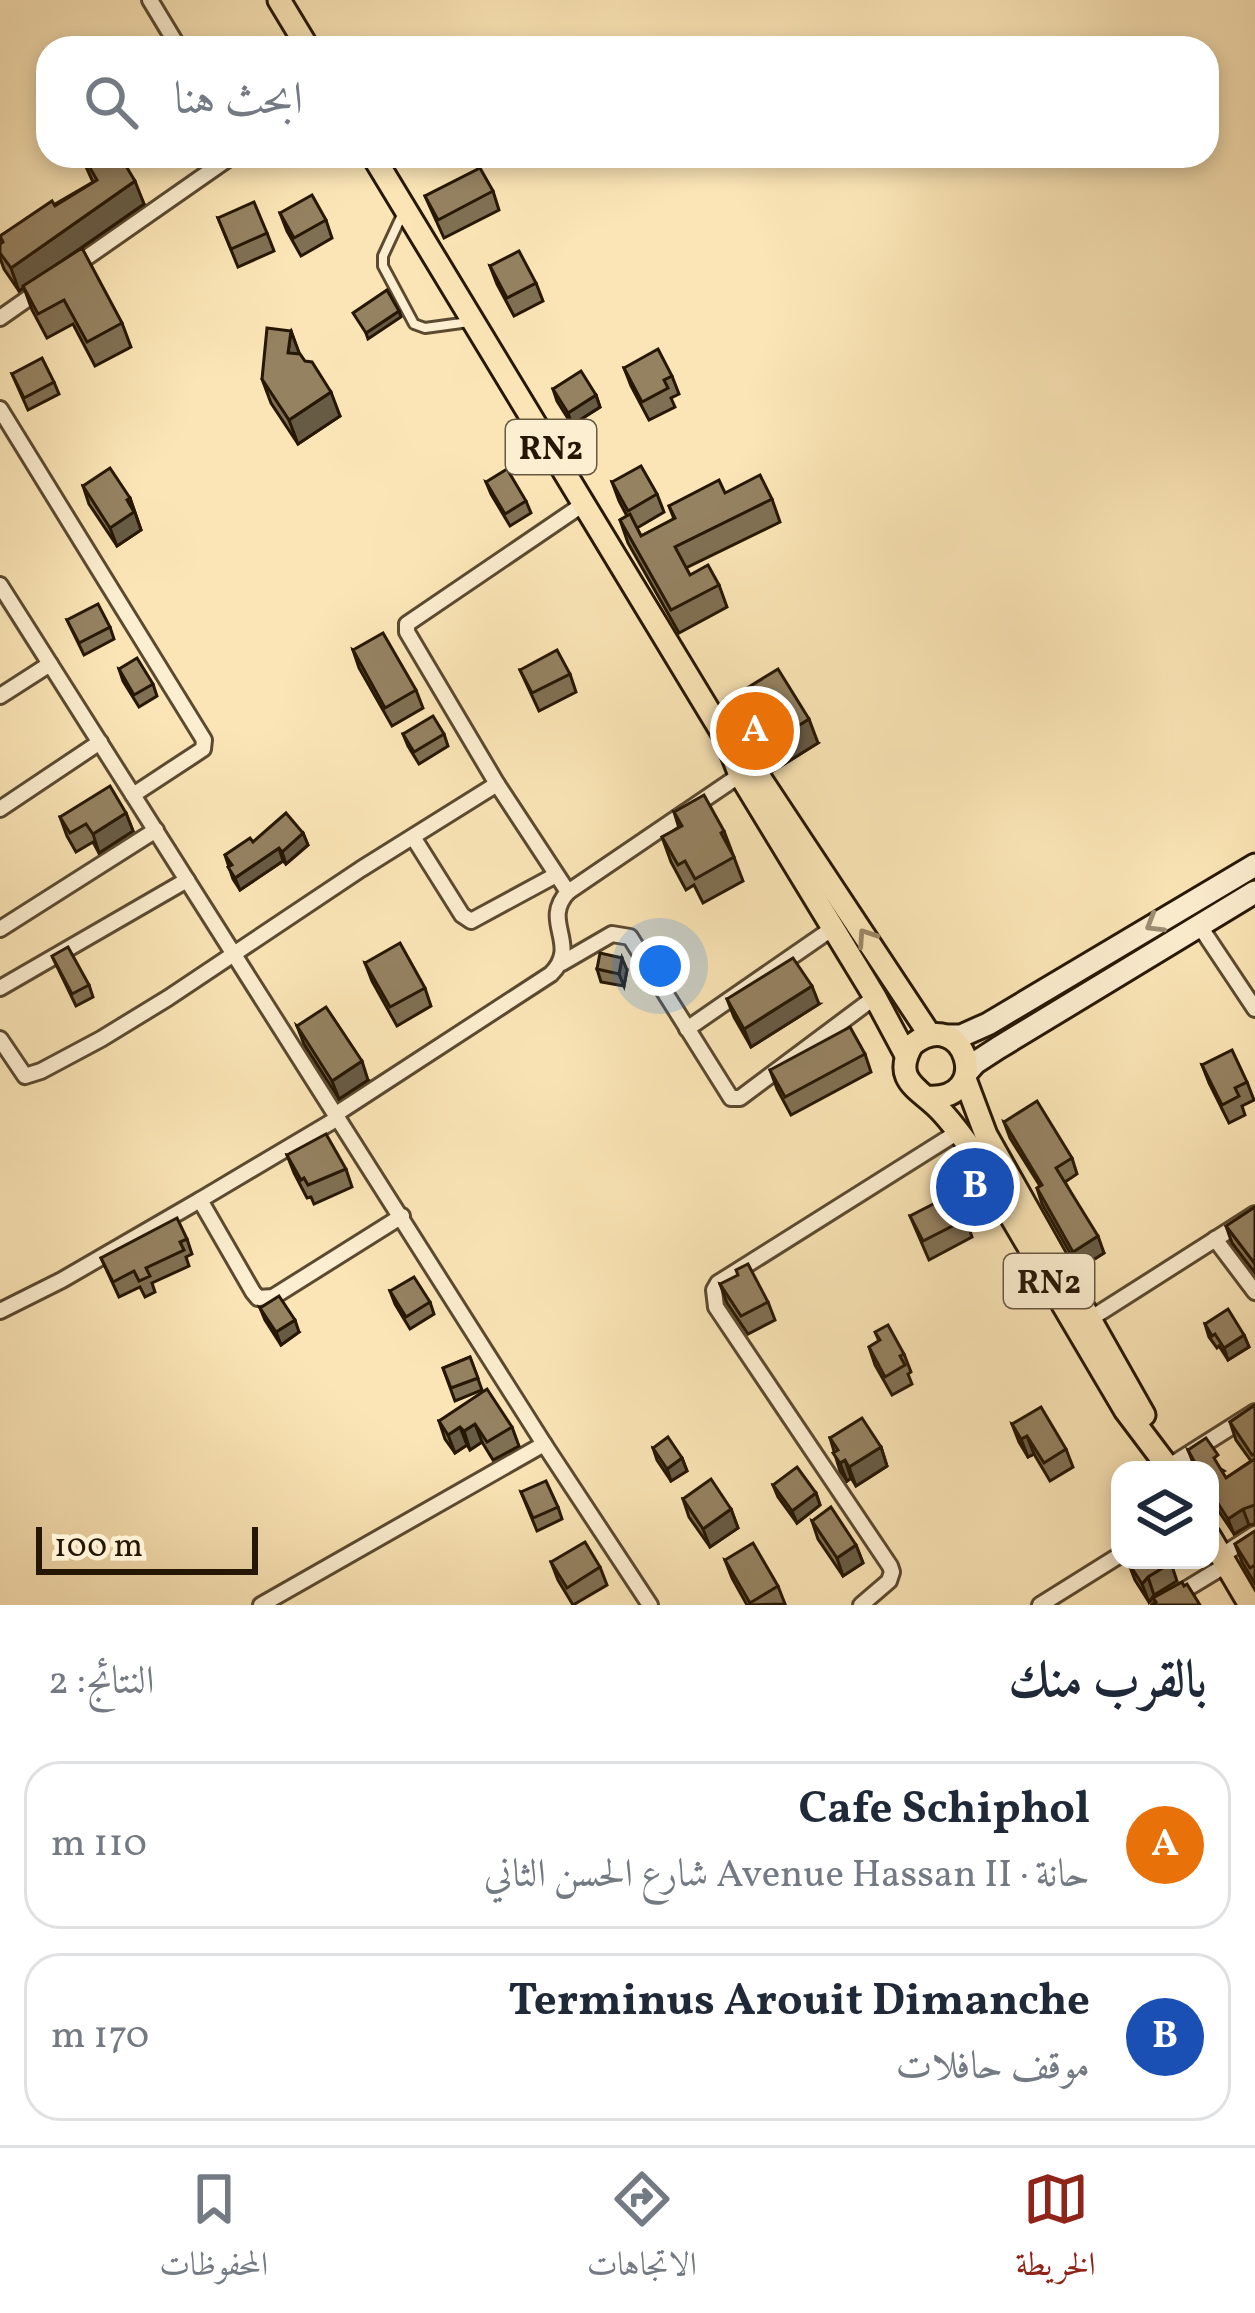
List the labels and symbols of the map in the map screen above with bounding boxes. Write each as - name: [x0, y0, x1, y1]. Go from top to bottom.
- road number: RN2: [506, 420, 596, 474]
- pin: A: [716, 686, 794, 776]
- one-way arrow: [1145, 910, 1167, 932]
- one-way arrow: [858, 929, 880, 951]
- your location: [630, 936, 690, 996]
- pin: B: [936, 1142, 1014, 1232]
- road number: RN2: [1004, 1254, 1094, 1308]
- scale bar: [36, 1521, 258, 1574]

